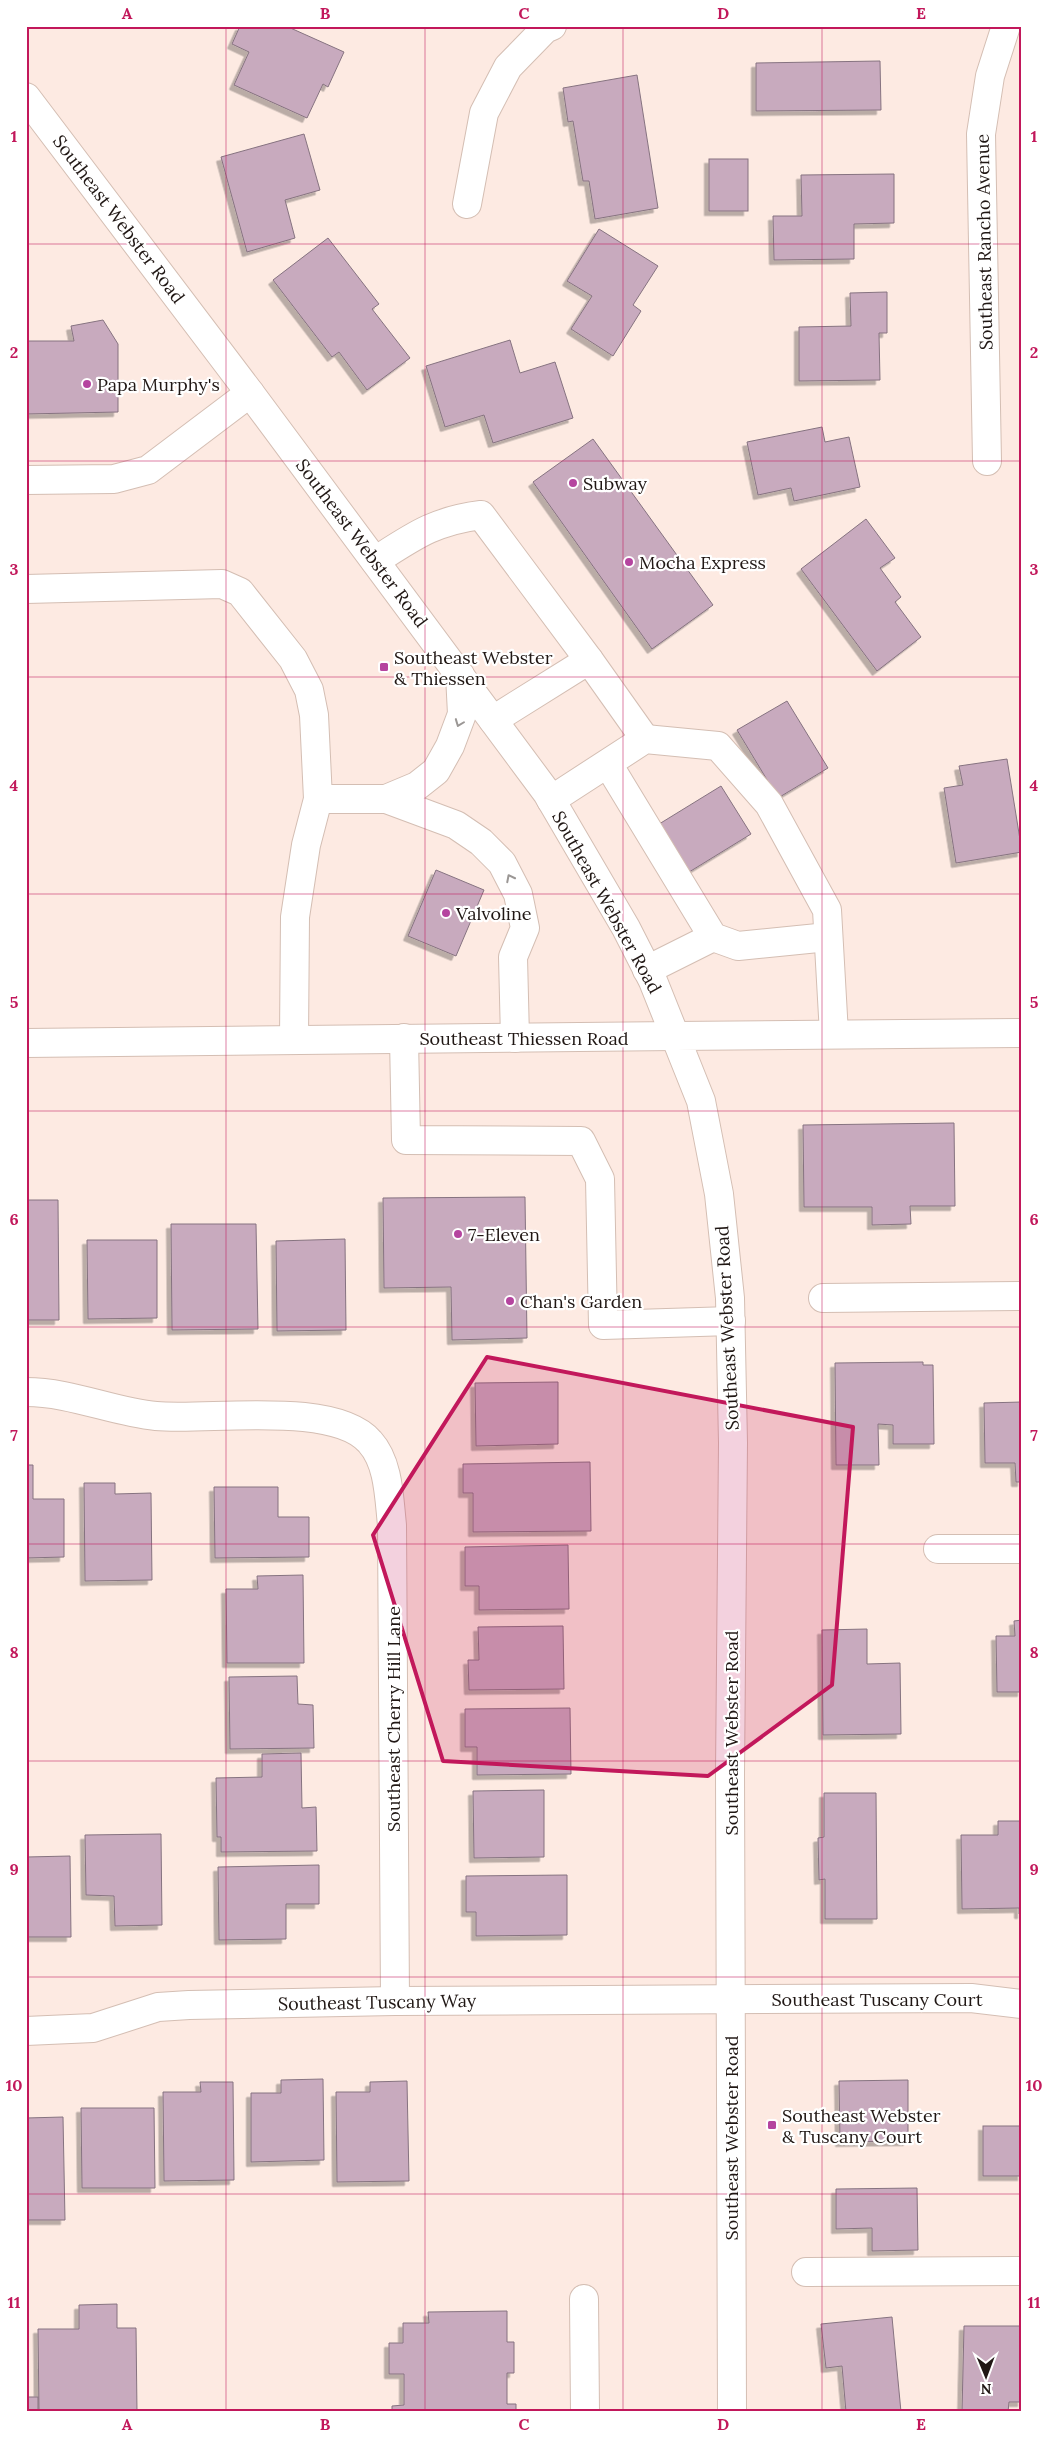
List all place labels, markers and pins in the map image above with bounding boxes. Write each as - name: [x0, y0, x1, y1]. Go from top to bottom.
- place label: Papa Murphy's: [97, 373, 220, 396]
- marker: Papa Murphy's: [81, 378, 93, 390]
- place label: Subway: [583, 472, 648, 495]
- marker: Subway: [567, 477, 579, 489]
- place label: Mocha Express: [639, 551, 766, 574]
- marker: Mocha Express: [623, 556, 635, 568]
- place label: Southeast Webster & Thiessen: [394, 646, 553, 690]
- marker: Southeast Webster & Thiessen: [378, 661, 390, 673]
- place label: Valvoline: [455, 902, 532, 925]
- marker: Valvoline: [440, 907, 452, 919]
- place label: 7-Eleven: [468, 1223, 540, 1246]
- marker: 7-Eleven: [452, 1228, 464, 1240]
- place label: Chan's Garden: [520, 1290, 642, 1313]
- marker: Chan's Garden: [504, 1295, 516, 1307]
- place label: Southeast Webster & Tuscany Court: [782, 2104, 941, 2148]
- marker: Southeast Webster & Tuscany Court: [766, 2119, 778, 2131]

